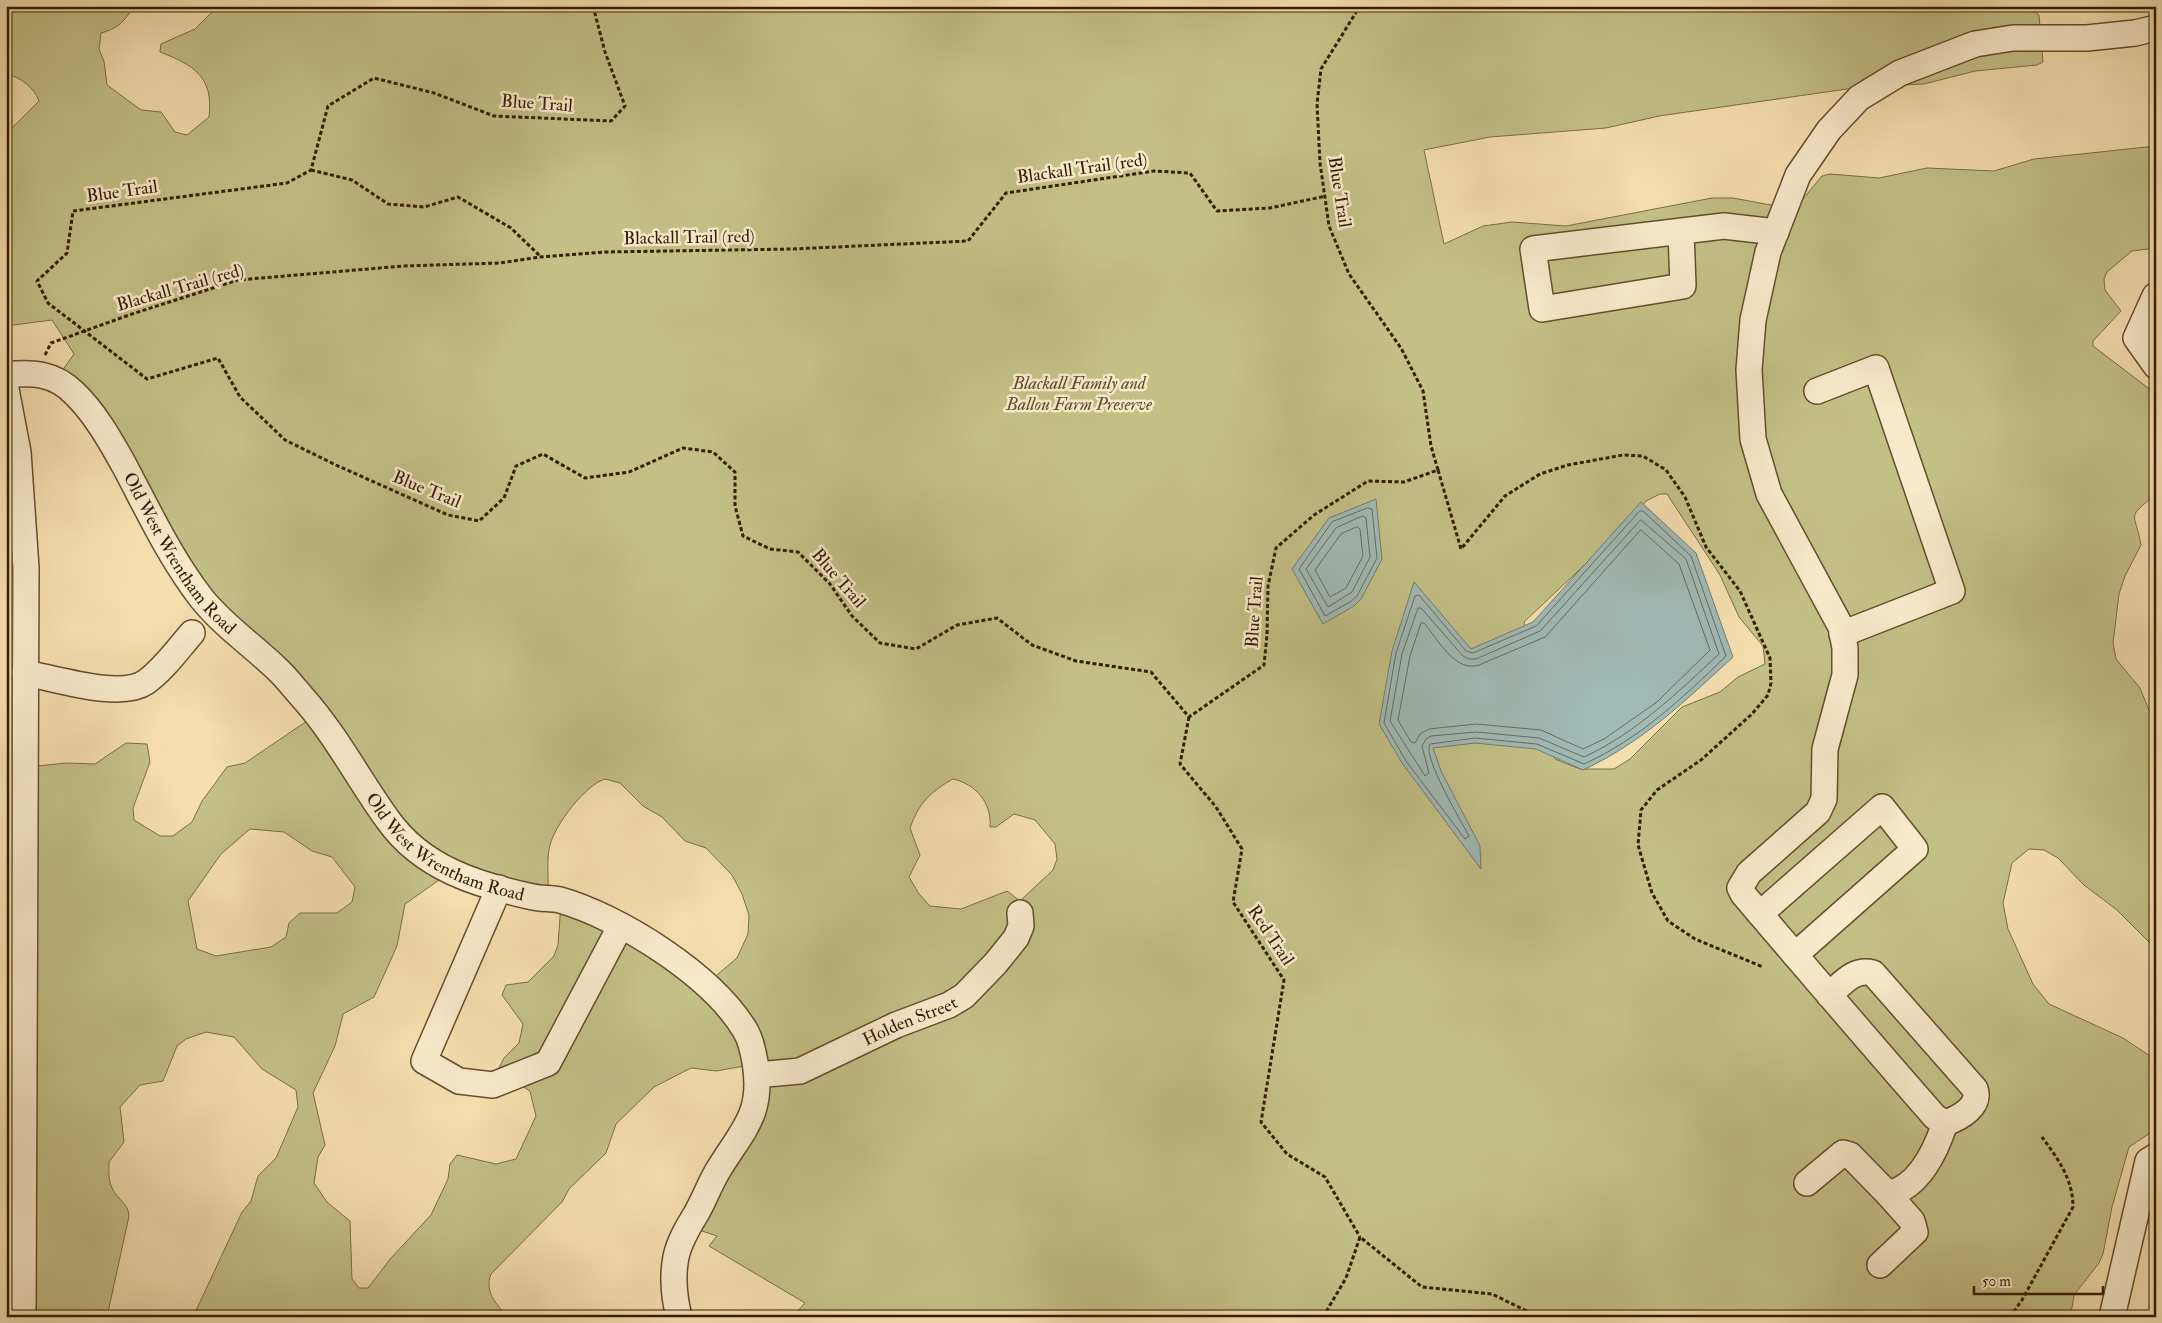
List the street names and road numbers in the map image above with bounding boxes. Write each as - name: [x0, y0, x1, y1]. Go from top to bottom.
- street label: Blue Trail: [500, 90, 574, 118]
- street label: Blackall Trail (red): [1015, 148, 1149, 189]
- street label: Blue Trail: [1323, 155, 1357, 230]
- street label: Blue Trail: [85, 175, 160, 208]
- street label: Blackall Trail (red): [623, 225, 755, 250]
- street label: Blackall Trail (red): [114, 258, 246, 317]
- street label: Blue Trail: [389, 465, 465, 514]
- street label: Old West Wrentham Road: [118, 468, 241, 640]
- street label: Blue Trail: [806, 544, 871, 613]
- street label: Blue Trail: [1241, 575, 1269, 649]
- street label: Old West Wrentham Road: [360, 788, 527, 907]
- street label: Red Trail: [1242, 901, 1299, 970]
- street label: Holden Street: [859, 991, 962, 1051]

